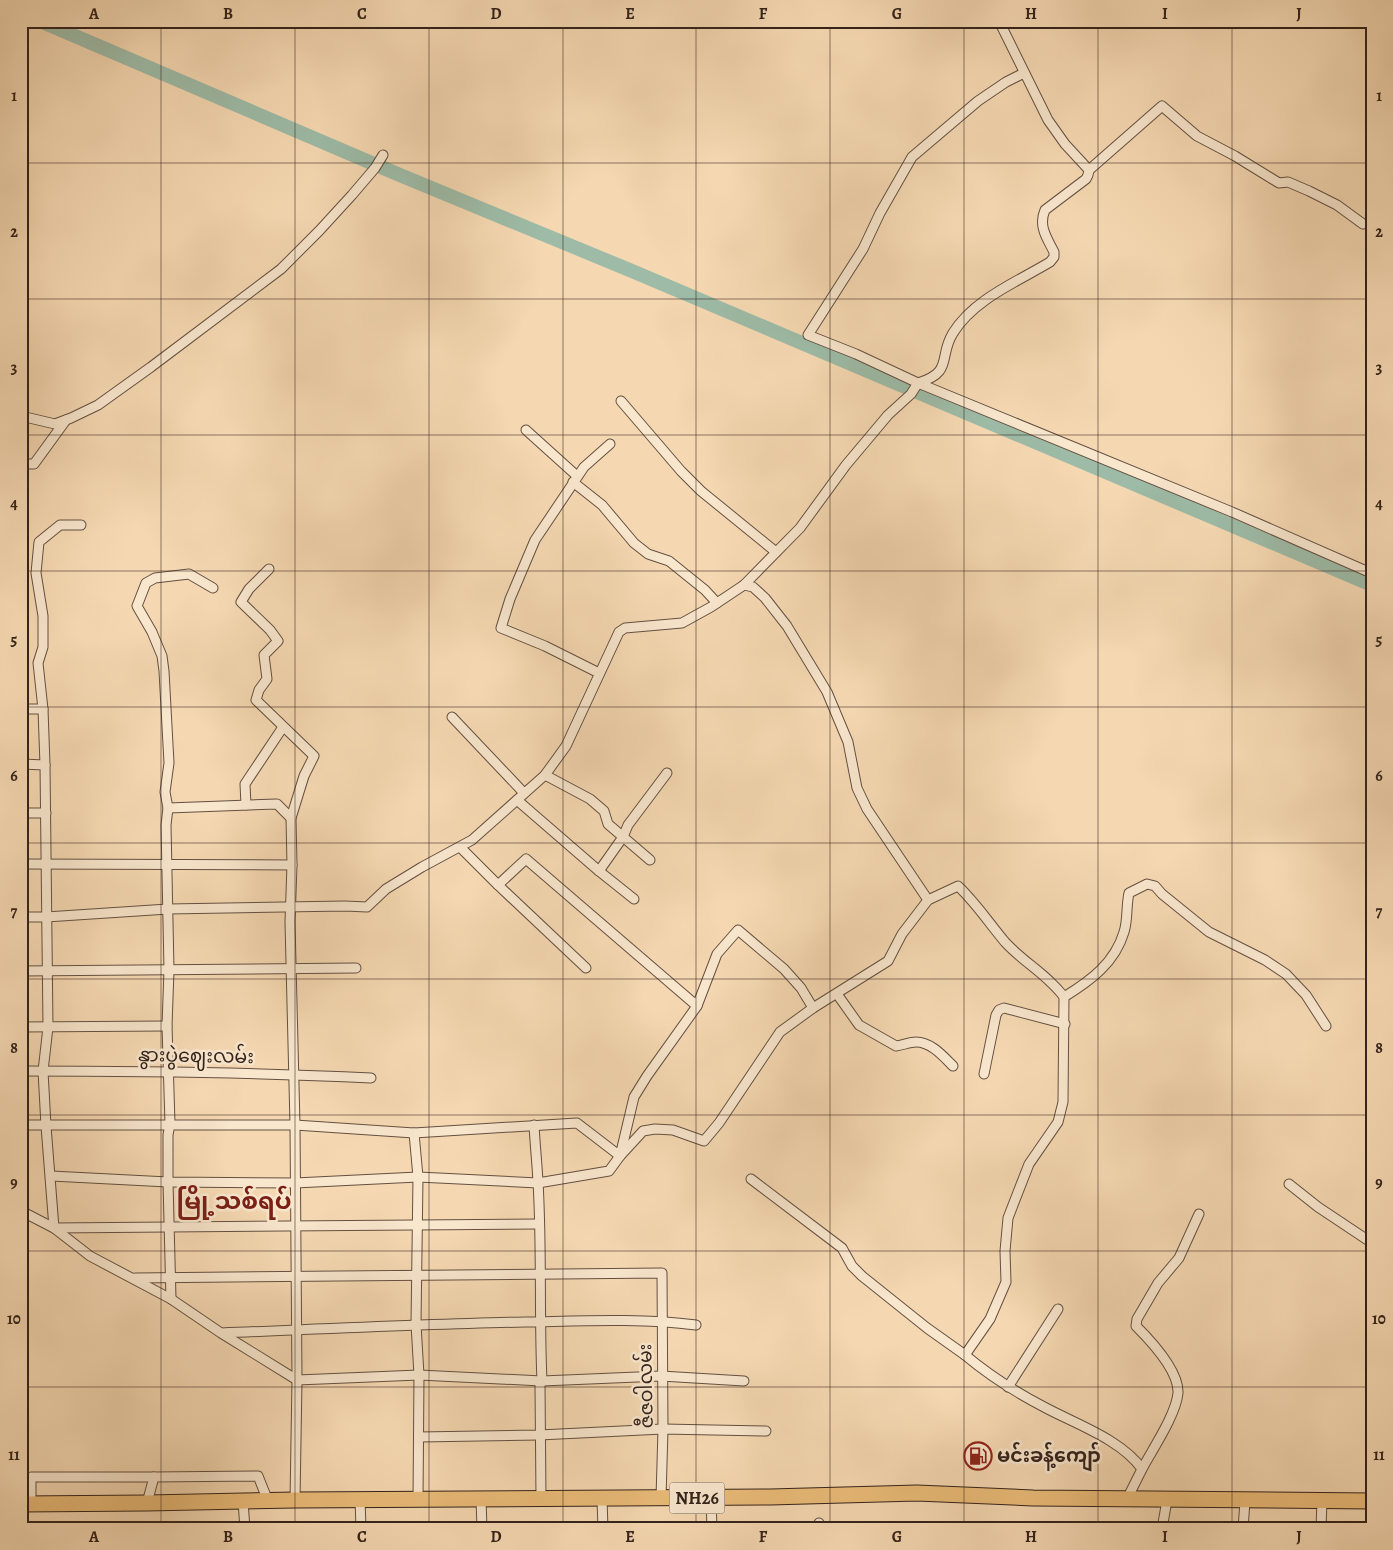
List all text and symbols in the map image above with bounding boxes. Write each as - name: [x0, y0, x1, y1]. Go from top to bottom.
- text: A: [88, 3, 100, 25]
- text: B: [223, 3, 233, 25]
- text: C: [357, 3, 367, 25]
- text: D: [490, 3, 502, 25]
- text: E: [625, 3, 635, 25]
- text: F: [759, 3, 768, 25]
- text: G: [892, 3, 902, 25]
- text: H: [1025, 3, 1037, 25]
- text: I: [1162, 3, 1168, 25]
- text: J: [1296, 3, 1302, 25]
- text: 1: [11, 85, 17, 107]
- text: 1: [1376, 85, 1382, 107]
- text: 2: [10, 221, 18, 243]
- text: 2: [1375, 221, 1383, 243]
- text: 3: [11, 357, 18, 379]
- text: 3: [1376, 357, 1383, 379]
- text: 4: [10, 493, 18, 515]
- text: 4: [1375, 493, 1383, 515]
- text: 5: [11, 629, 18, 651]
- text: 5: [1376, 629, 1383, 651]
- text: 6: [10, 765, 18, 787]
- text: 6: [1375, 765, 1383, 787]
- text: 7: [11, 901, 18, 923]
- text: 7: [1376, 901, 1383, 923]
- text: 8: [10, 1037, 18, 1059]
- text: 8: [1375, 1037, 1383, 1059]
- street label: နွားပွဲဈေးလမ်း: [138, 1040, 254, 1072]
- text: 9: [10, 1172, 18, 1194]
- text: 9: [1375, 1172, 1383, 1194]
- district label: မြို့သစ်ရပ်: [176, 1185, 292, 1220]
- text: 10: [7, 1308, 21, 1330]
- text: 10: [1372, 1308, 1386, 1330]
- street label: ဇီဇဝါလမ်း: [630, 1343, 660, 1429]
- fuel station icon: မင်းခန့်ကျော်: [963, 1441, 993, 1471]
- place label: မင်းခန့်ကျော်: [997, 1442, 1101, 1472]
- text: 11: [8, 1444, 20, 1466]
- text: 11: [1373, 1444, 1385, 1466]
- road number: NH26: [670, 1482, 724, 1514]
- text: A: [88, 1526, 100, 1548]
- text: B: [223, 1526, 233, 1548]
- text: C: [357, 1526, 367, 1548]
- text: D: [490, 1526, 502, 1548]
- text: E: [625, 1526, 635, 1548]
- text: F: [759, 1526, 768, 1548]
- text: G: [892, 1526, 902, 1548]
- text: H: [1025, 1526, 1037, 1548]
- text: I: [1162, 1526, 1168, 1548]
- text: J: [1296, 1526, 1302, 1548]

